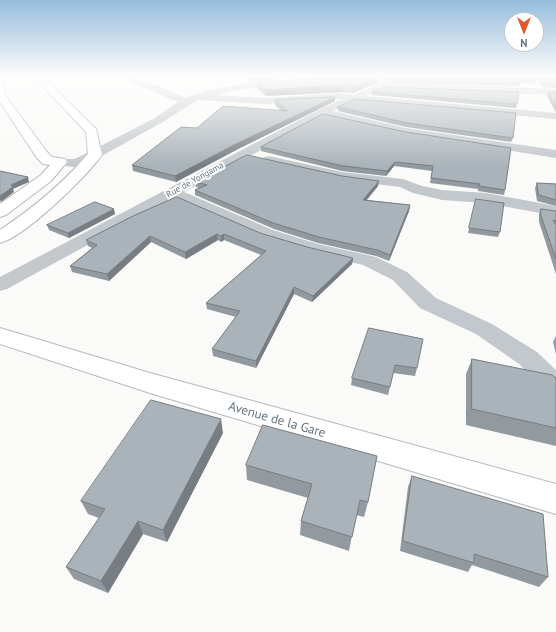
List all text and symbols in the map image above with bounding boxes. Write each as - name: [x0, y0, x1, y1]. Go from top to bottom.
- north arrow: [504, 12, 544, 52]
- text: N: [520, 36, 528, 50]
- street label: Rue de Yongama: [164, 160, 226, 200]
- street label: Avenue de la Gare: [227, 399, 327, 441]

